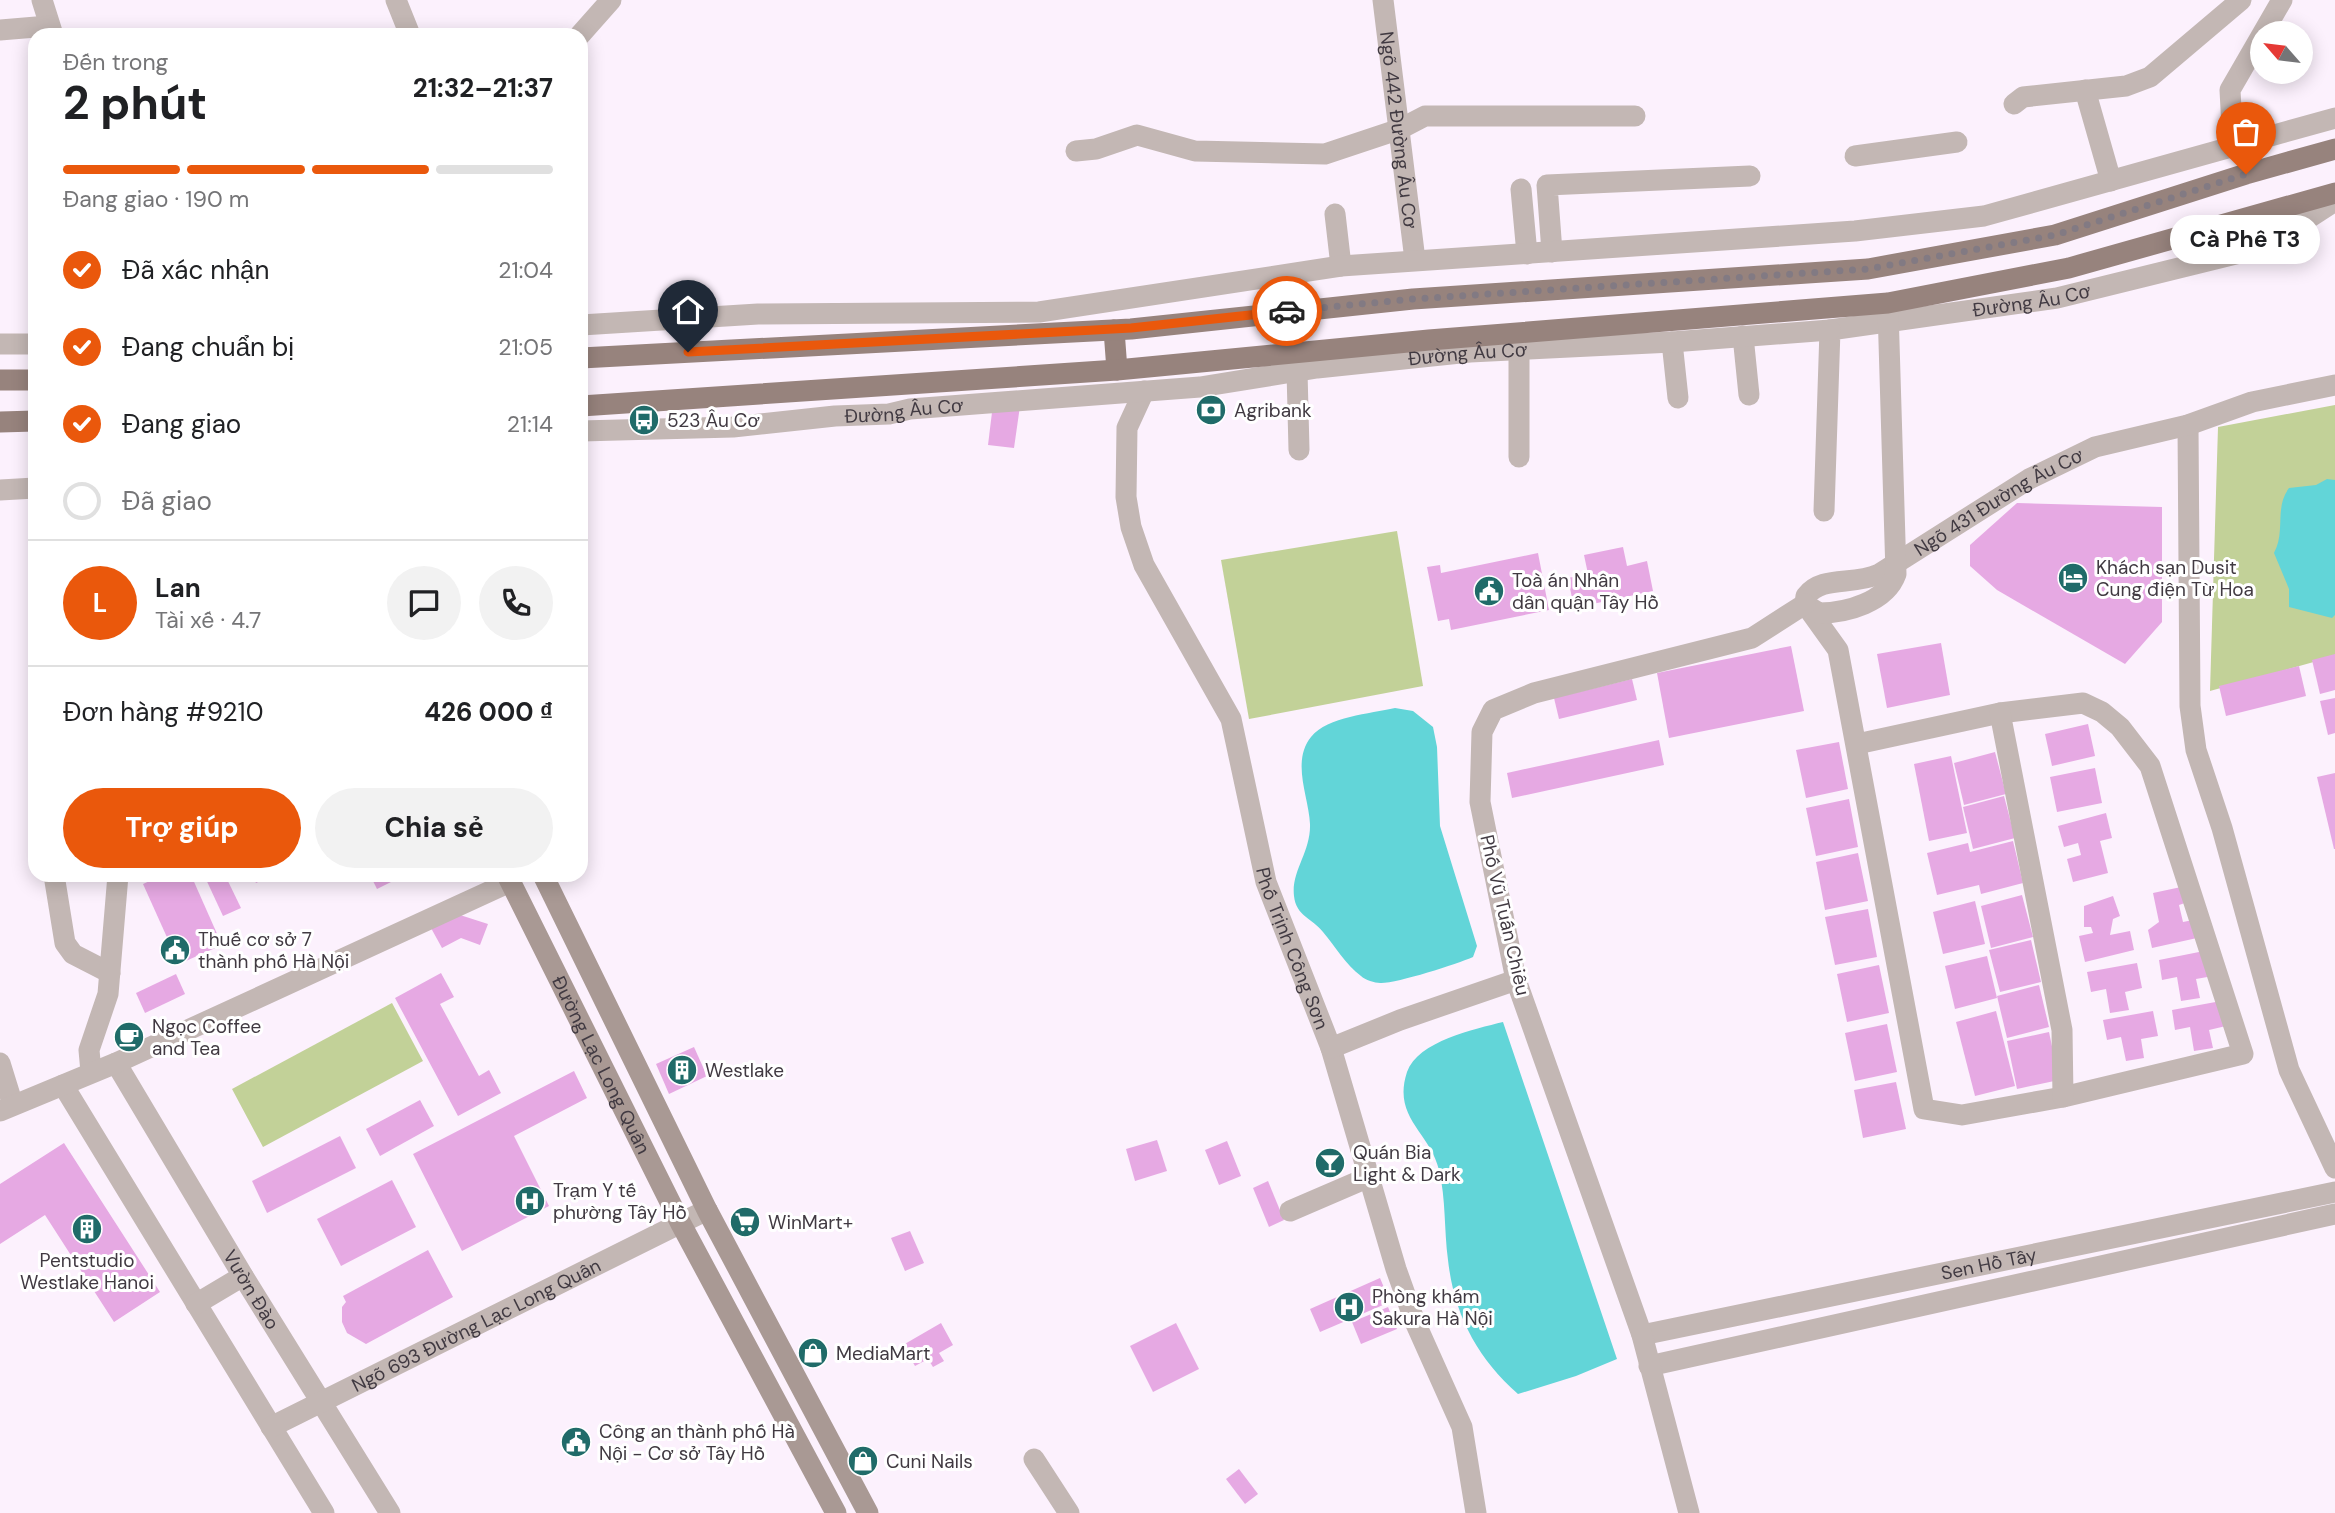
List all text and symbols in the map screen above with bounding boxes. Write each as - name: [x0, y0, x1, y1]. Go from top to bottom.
- north arrow: [2250, 21, 2314, 84]
- map controls: [2250, 21, 2313, 84]
- street label: Ngõ 442 Đường Âu Cơ: [1374, 30, 1424, 230]
- text: Đến trong: [63, 47, 168, 77]
- text: 21:32–21:37: [413, 71, 553, 105]
- text: 2 phút: [63, 73, 207, 133]
- pin: [2216, 102, 2276, 174]
- icon: bag: [2227, 113, 2265, 151]
- text: Đang giao · 190 m: [63, 184, 249, 214]
- callout: Cà Phê T3: [2171, 216, 2321, 265]
- text: Cà Phê T3: [2190, 224, 2300, 254]
- icon: check: [63, 251, 101, 289]
- text: Đã xác nhận: [122, 253, 270, 287]
- text: 21:04: [498, 255, 553, 285]
- courier: [1252, 276, 1322, 346]
- street label: Đường Âu Cơ: [1971, 278, 2094, 322]
- pin: [658, 280, 718, 352]
- icon: home: [669, 291, 707, 329]
- icon: car: [1268, 292, 1306, 330]
- icon: check: [63, 328, 101, 366]
- text: Đang chuẩn bị: [122, 330, 294, 364]
- text: 21:05: [498, 332, 553, 362]
- street label: Đường Âu Cơ: [1407, 337, 1528, 371]
- street label: Đường Âu Cơ: [844, 392, 964, 428]
- bank icon: Agribank: [1194, 393, 1228, 427]
- place label: Agribank: [1234, 398, 1312, 423]
- bus stop icon: 523 Âu Cơ: [627, 403, 661, 437]
- icon: check: [63, 405, 101, 443]
- text: Đang giao: [122, 407, 241, 441]
- place label: 523 Âu Cơ: [667, 408, 760, 433]
- text: 21:14: [507, 409, 553, 439]
- street label: Ngõ 431 Đường Âu Cơ: [1909, 442, 2087, 561]
- text: Đã giao: [122, 484, 212, 518]
- place label: Khách sạn Dusit Cung điện Từ Hoa: [2096, 555, 2254, 602]
- hotel icon: Khách sạn Dusit Cung điện Từ Hoa: [2056, 561, 2090, 595]
- button: chat: [387, 566, 461, 640]
- button: phone: [479, 566, 553, 640]
- place label: Toà án Nhân dân quận Tây Hồ: [1512, 568, 1659, 615]
- text: Lan: [155, 571, 201, 605]
- public building icon: Toà án Nhân dân quận Tây Hồ: [1472, 574, 1506, 608]
- text: L: [93, 586, 107, 620]
- text: Tài xế · 4.7: [155, 605, 261, 635]
- text: Đơn hàng #9210: [63, 695, 263, 729]
- text: 426 000 ₫: [424, 695, 553, 729]
- button: Trợ giúp: [63, 788, 301, 868]
- button: Chia sẻ: [315, 788, 553, 868]
- street label: Phố Vũ Tuấn Chiêu: [1474, 832, 1536, 998]
- street label: Phố Trịnh Công Sơn: [1251, 865, 1335, 1033]
- place label: Thuế cơ sở 7 thành phố Hà Nội: [198, 927, 349, 974]
- public building icon: Thuế cơ sở 7 thành phố Hà Nội: [158, 933, 192, 967]
- street label: Đường Lạc Long Quân: [547, 971, 657, 1158]
- place label: Ngọc Coffee and Tea: [152, 1014, 261, 1061]
- cafe icon: Ngọc Coffee and Tea: [112, 1020, 146, 1054]
- building icon: Westlake: [665, 1053, 699, 1087]
- place label: Westlake: [705, 1058, 784, 1083]
- place label: Quán Bia Light & Dark: [1353, 1140, 1461, 1187]
- bar icon: Quán Bia Light & Dark: [1313, 1146, 1347, 1180]
- place label: Trạm Y tế phường Tây Hồ: [553, 1178, 687, 1225]
- hospital icon: Trạm Y tế phường Tây Hồ: [513, 1184, 547, 1218]
- supermarket icon: WinMart+: [728, 1205, 762, 1239]
- place label: WinMart+: [768, 1210, 853, 1235]
- building icon: Pentstudio Westlake Hanoi: [70, 1212, 104, 1246]
- street label: Sen Hồ Tây: [1939, 1241, 2039, 1286]
- street label: Vườn Đào: [218, 1245, 286, 1334]
- place label: Pentstudio Westlake Hanoi: [20, 1248, 154, 1295]
- street label: Ngõ 693 Đường Lạc Long Quân: [347, 1252, 605, 1397]
- place label: Phòng khám Sakura Hà Nội: [1372, 1284, 1493, 1331]
- hospital icon: Phòng khám Sakura Hà Nội: [1332, 1290, 1366, 1324]
- shop icon: MediaMart: [796, 1336, 830, 1370]
- place label: MediaMart: [836, 1341, 930, 1366]
- place label: Công an thành phố Hà Nội - Cơ sở Tây Hồ: [599, 1419, 795, 1466]
- public building icon: Công an thành phố Hà Nội - Cơ sở Tây Hồ: [559, 1425, 593, 1459]
- shop icon: Cuni Nails: [846, 1444, 880, 1478]
- place label: Cuni Nails: [886, 1449, 973, 1474]

